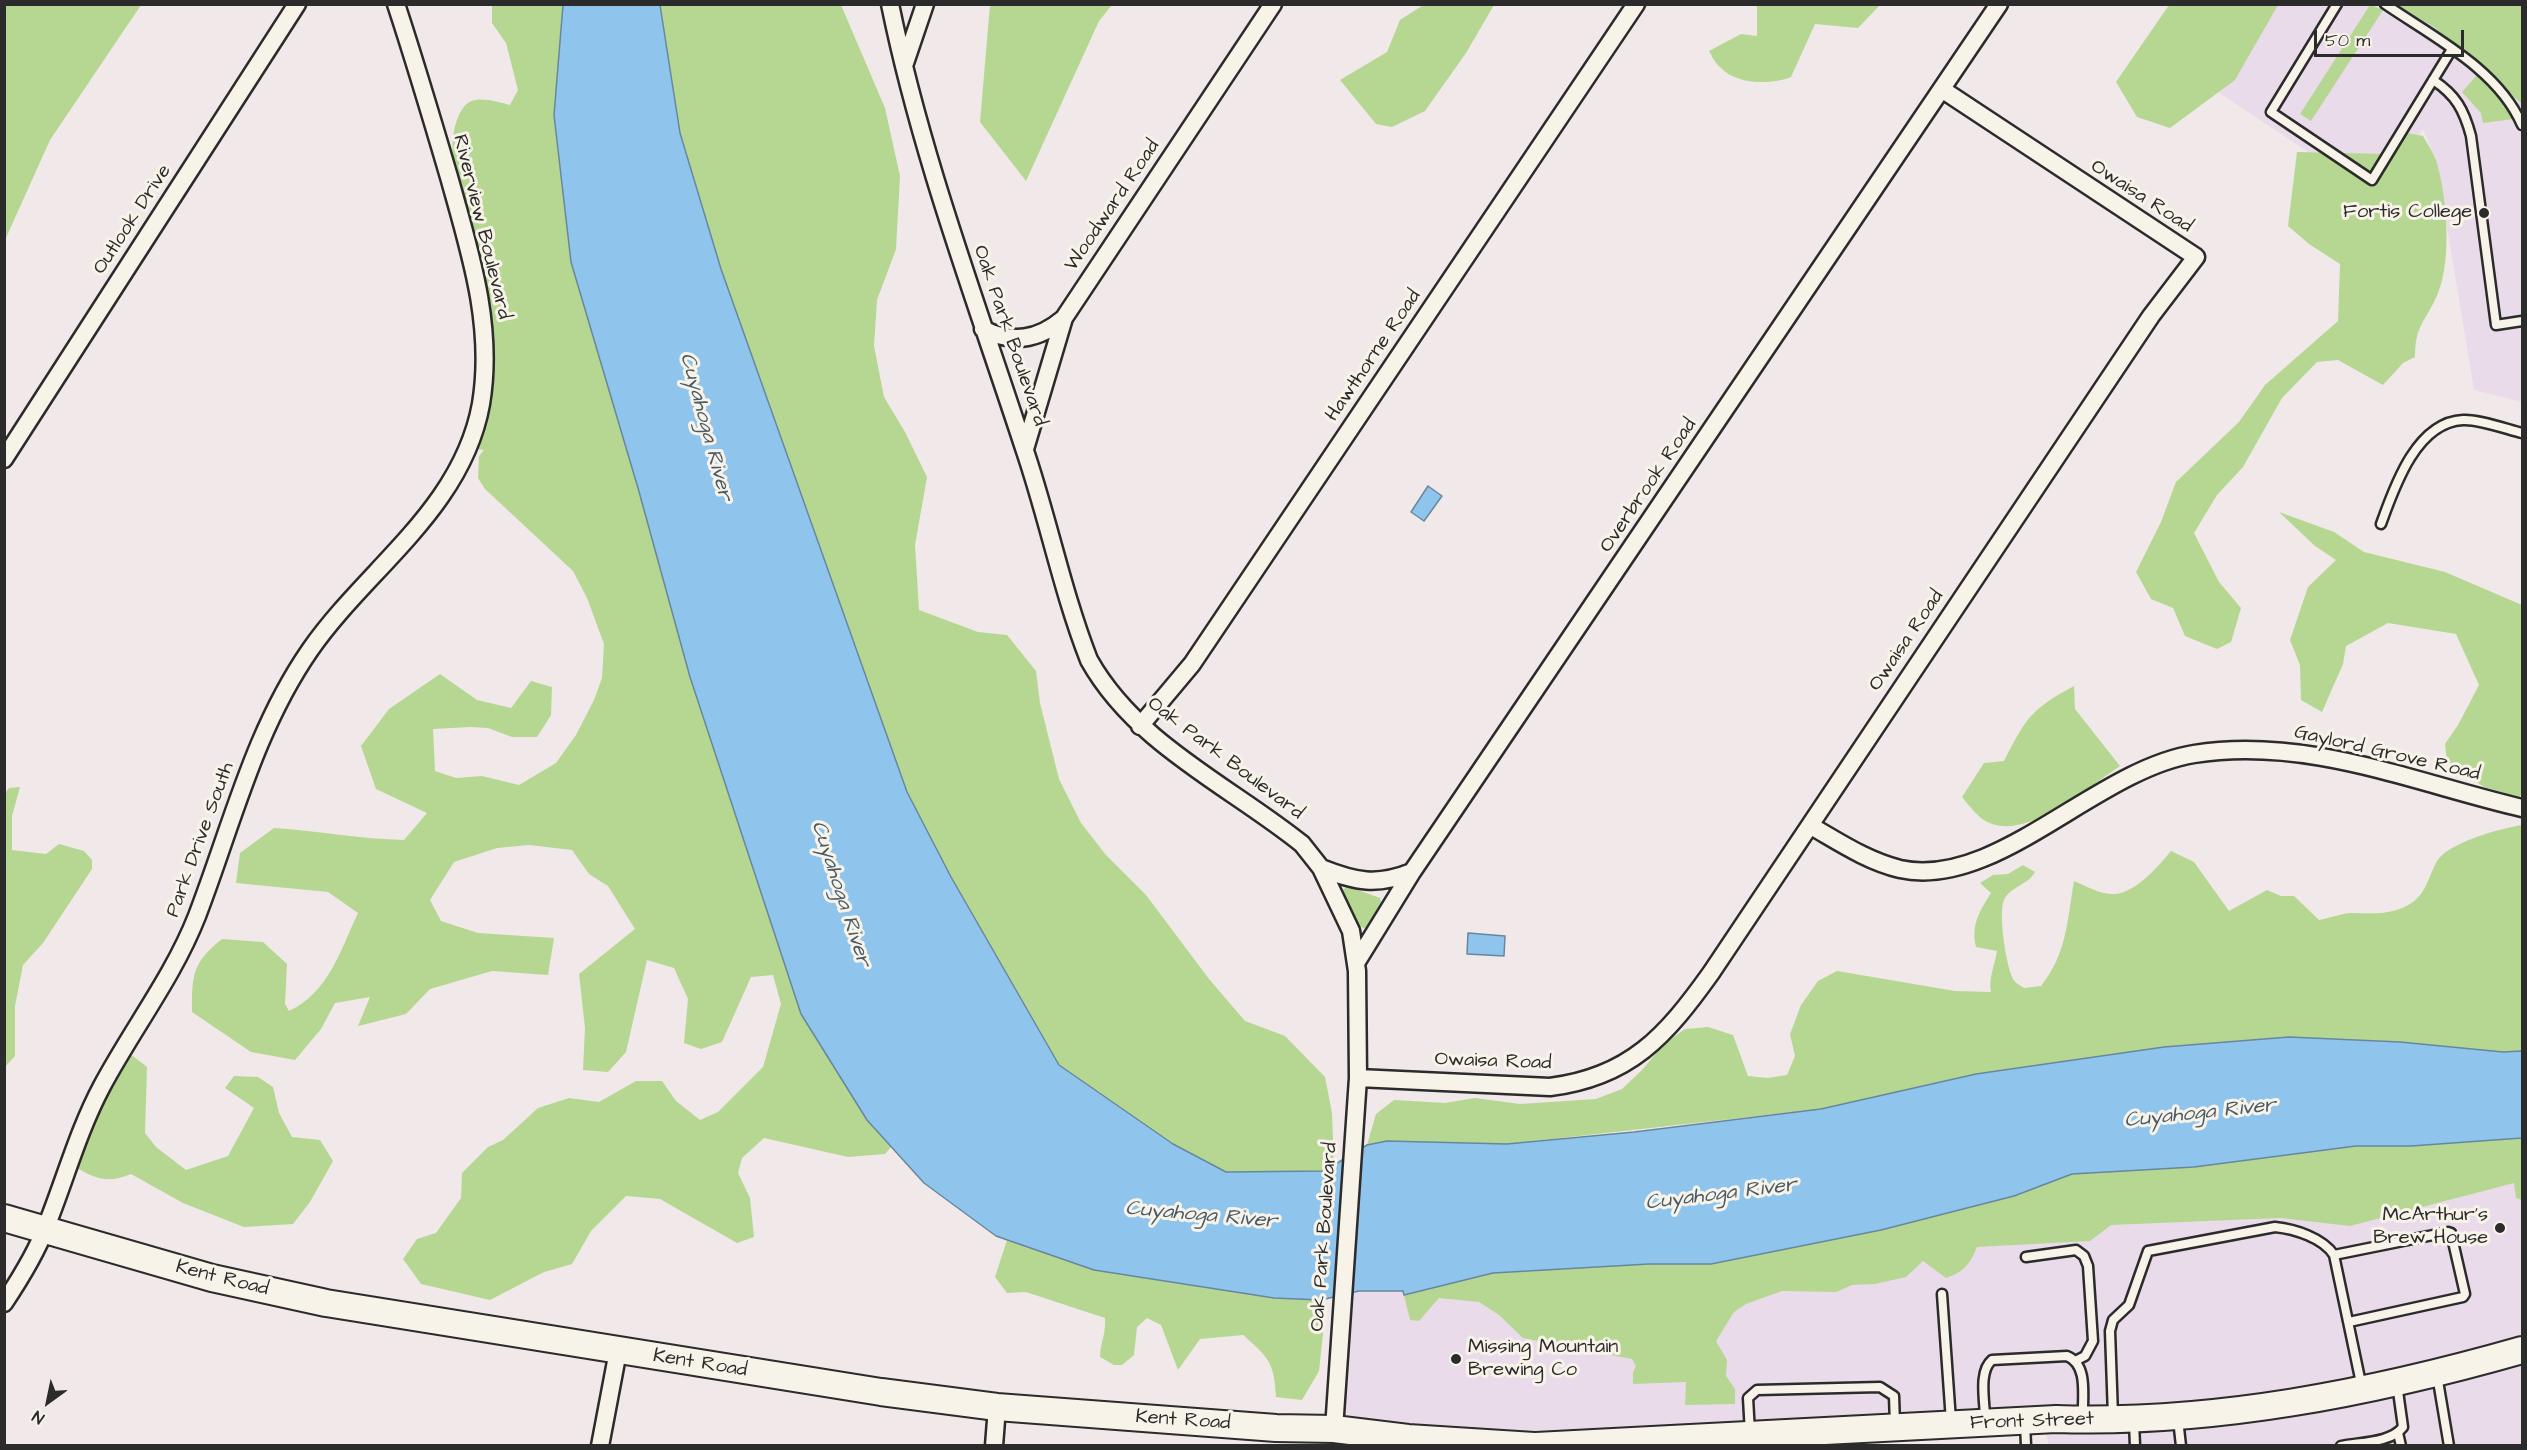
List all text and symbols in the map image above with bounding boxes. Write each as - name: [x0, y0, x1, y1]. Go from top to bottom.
- scale bar: [2317, 18, 2467, 56]
- text: 50 m: [2325, 28, 2370, 53]
- street label: Riverview Boulevard: [446, 132, 516, 322]
- street label: Woodward Road: [1060, 136, 1166, 276]
- street label: Owaisa Road: [2085, 155, 2197, 239]
- street label: Outlook Drive: [89, 161, 177, 279]
- place label: Fortis College: [2343, 201, 2472, 225]
- marker: Fortis College: [2477, 206, 2491, 220]
- street label: Oak Park Boulevard: [967, 242, 1051, 430]
- street label: Hawthorne Road: [1321, 286, 1427, 426]
- water label: Cuyahoga River: [673, 350, 737, 504]
- street label: Overbrook Road: [1595, 414, 1703, 558]
- street label: Owaisa Road: [1864, 586, 1950, 696]
- street label: Oak Park Boulevard: [1142, 692, 1308, 826]
- street label: Gaylord Grove Road: [2292, 721, 2482, 787]
- street label: Park Drive South: [162, 759, 240, 921]
- water label: Cuyahoga River: [805, 818, 875, 970]
- street label: Owaisa Road: [1434, 1048, 1552, 1076]
- water label: Cuyahoga River: [2123, 1094, 2277, 1134]
- street label: Oak Park Boulevard: [1306, 1142, 1344, 1332]
- water label: Cuyahoga River: [1644, 1173, 1798, 1217]
- water label: Cuyahoga River: [1124, 1197, 1278, 1235]
- place label: McArthur's Brew House: [2373, 1204, 2488, 1251]
- marker: McArthur's Brew House: [2493, 1221, 2507, 1235]
- street label: Kent Road: [173, 1256, 271, 1302]
- place label: Missing Mountain Brewing Co: [1468, 1336, 1618, 1383]
- street label: Kent Road: [651, 1345, 749, 1383]
- marker: Missing Mountain Brewing Co: [1449, 1352, 1463, 1366]
- north arrow: [18, 1372, 78, 1432]
- text: N: [28, 1405, 48, 1429]
- street label: Kent Road: [1135, 1406, 1231, 1436]
- street label: Front Street: [1970, 1408, 2094, 1436]

